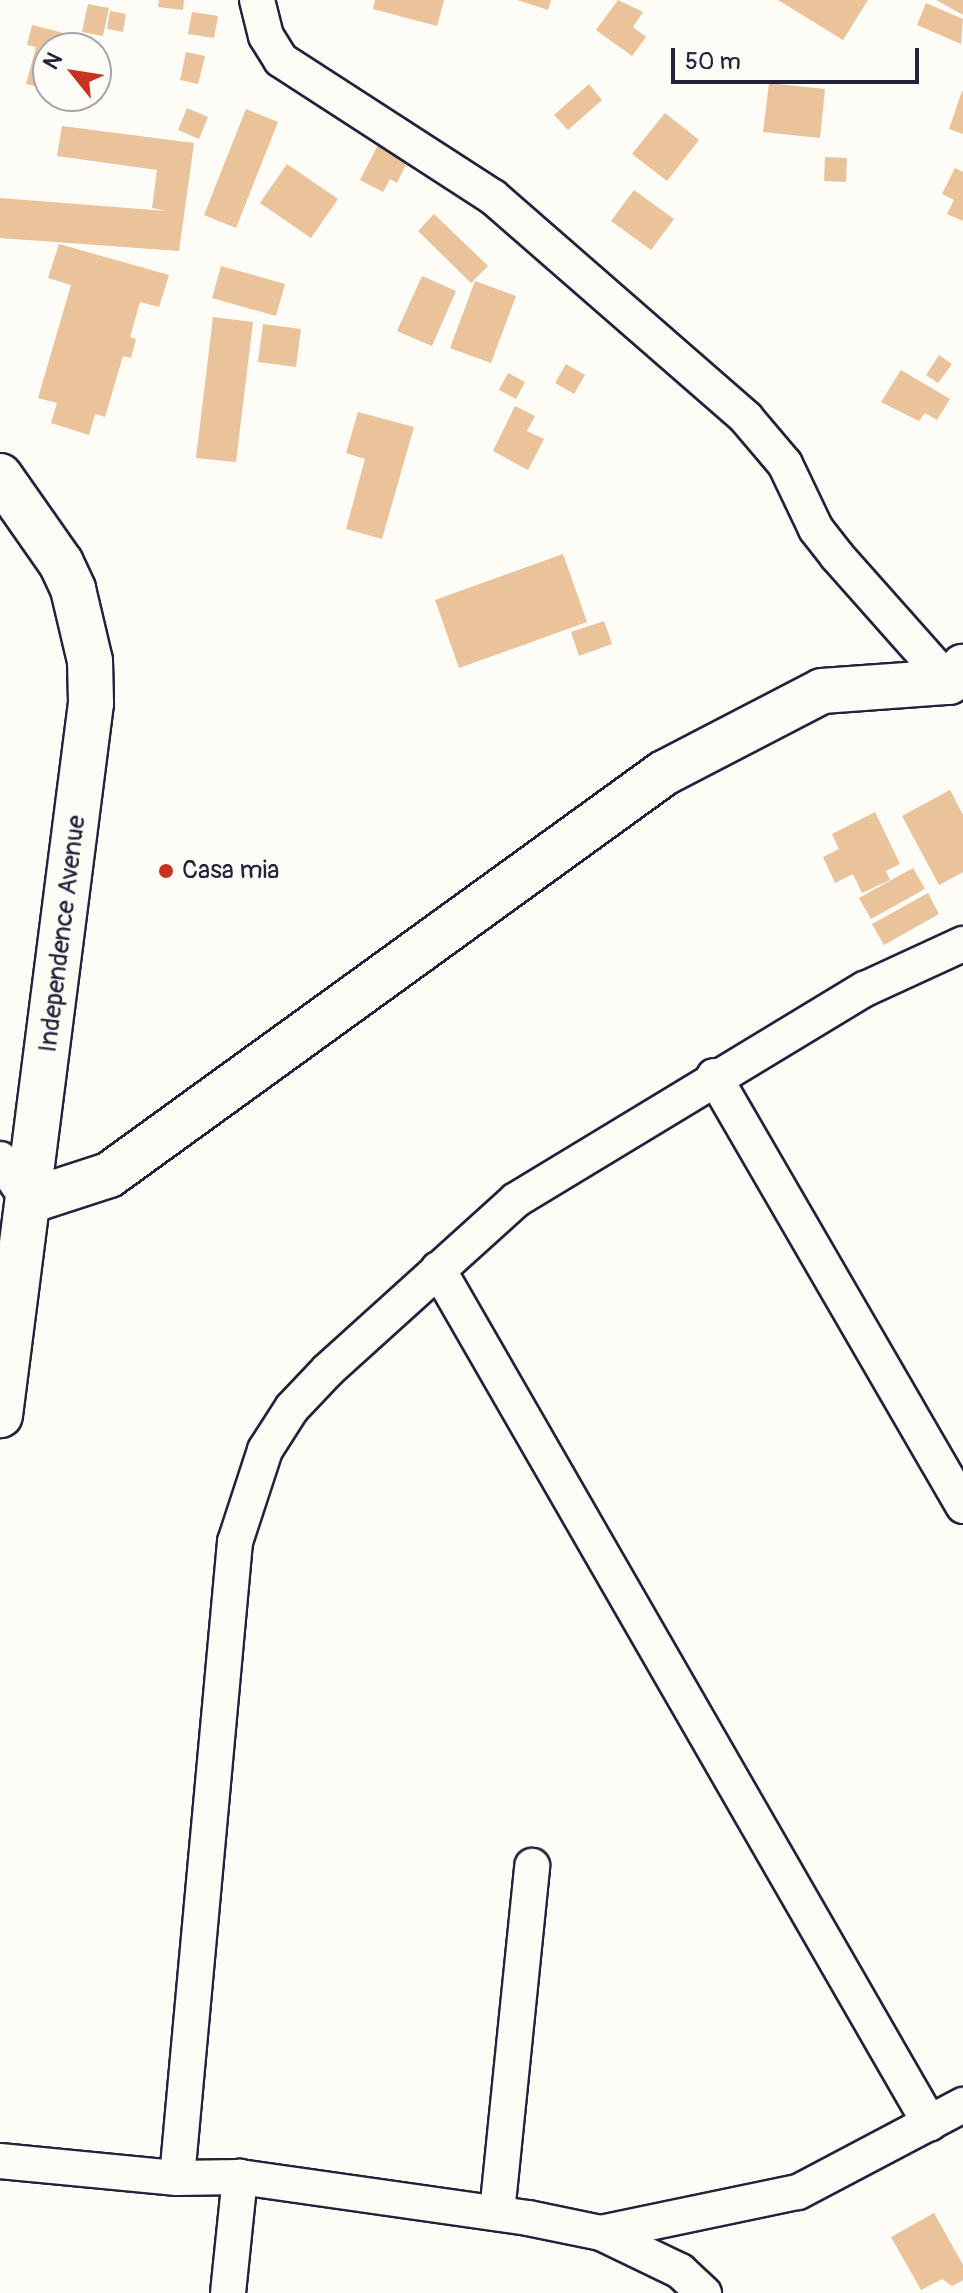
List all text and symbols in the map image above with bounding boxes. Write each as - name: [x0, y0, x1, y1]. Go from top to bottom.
- north arrow: [32, 32, 112, 112]
- scale bar: [675, 32, 923, 82]
- text: 50 m: [685, 47, 741, 76]
- text: N: [37, 48, 69, 74]
- street label: Independence Avenue: [33, 814, 93, 1054]
- place label: Casa mia: [182, 855, 279, 887]
- marker: Casa mia: [157, 862, 175, 880]

